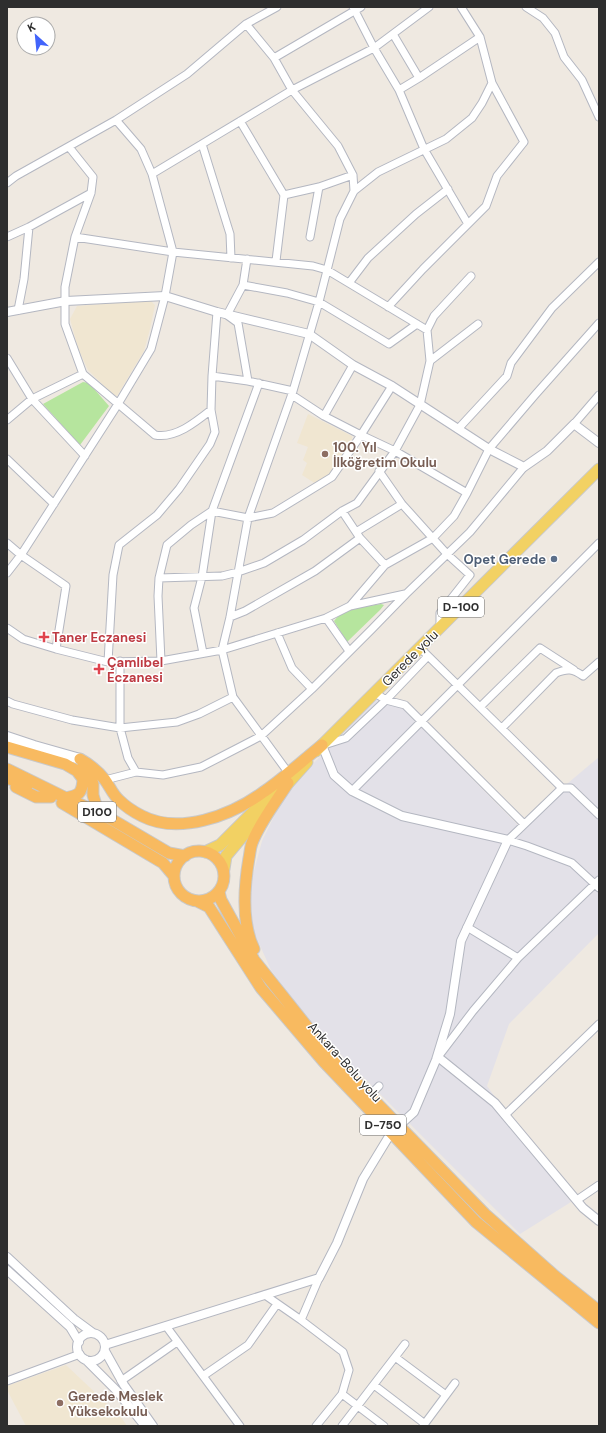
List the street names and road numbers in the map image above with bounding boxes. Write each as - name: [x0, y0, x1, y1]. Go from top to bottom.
- road number: D-100: [438, 597, 484, 617]
- street label: Gerede yolu: [378, 626, 442, 690]
- road number: D100: [78, 802, 116, 822]
- street label: Ankara-Bolu yolu: [304, 1018, 386, 1106]
- road number: D-750: [360, 1115, 406, 1135]

